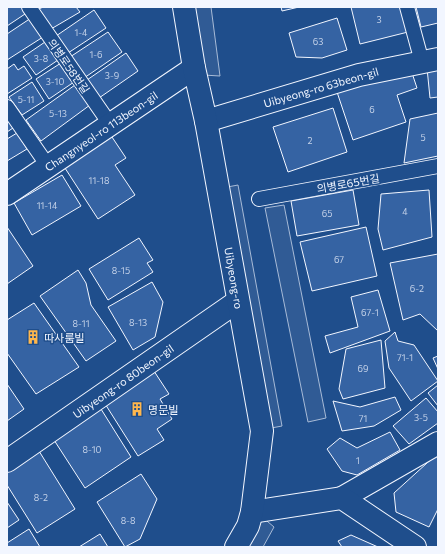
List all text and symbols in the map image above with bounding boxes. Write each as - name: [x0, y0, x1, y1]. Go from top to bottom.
- house number: 3: [376, 14, 382, 25]
- house number: 1-4: [74, 27, 88, 38]
- street label: 의병로58번길: [45, 36, 93, 96]
- house number: 63: [313, 36, 323, 47]
- house number: 1-6: [89, 49, 103, 60]
- house number: 3-8: [34, 53, 48, 64]
- street label: Uibyeong-ro 63beon-gil: [262, 64, 380, 110]
- house number: 3-9: [105, 70, 119, 81]
- house number: 3-10: [46, 76, 64, 87]
- street label: Changnyeol-ro 113beon-gil: [42, 88, 160, 174]
- house number: 5-11: [18, 94, 34, 105]
- house number: 6: [369, 104, 375, 114]
- house number: 5-13: [49, 108, 67, 119]
- house number: 5: [420, 132, 426, 143]
- house number: 2: [308, 135, 313, 146]
- street label: 의병로65번길: [316, 171, 380, 195]
- house number: 11-18: [89, 175, 109, 186]
- house number: 11-14: [37, 200, 58, 211]
- house number: 4: [402, 206, 408, 217]
- house number: 65: [322, 208, 332, 219]
- street label: Uibyeong-ro: [222, 246, 246, 310]
- house number: 67: [334, 254, 344, 265]
- house number: 8-15: [112, 265, 130, 276]
- house number: 6-2: [410, 283, 424, 294]
- house number: 67-1: [361, 307, 379, 318]
- house number: 8-13: [129, 317, 147, 328]
- house number: 8-11: [73, 318, 89, 329]
- building icon: 따사룸빌: [25, 329, 41, 345]
- place label: 따사룸빌: [44, 331, 84, 344]
- street label: Uibyeong-ro 80beon-gil: [70, 341, 176, 421]
- house number: 71-1: [397, 352, 413, 363]
- house number: 69: [358, 363, 368, 374]
- building icon: 명문빌: [129, 401, 145, 417]
- place label: 명문빌: [148, 403, 178, 416]
- house number: 3-5: [414, 412, 428, 423]
- house number: 71: [359, 413, 367, 424]
- house number: 8-10: [83, 444, 102, 455]
- house number: 1: [356, 455, 360, 466]
- house number: 8-2: [34, 492, 48, 503]
- house number: 8-8: [121, 515, 135, 526]

